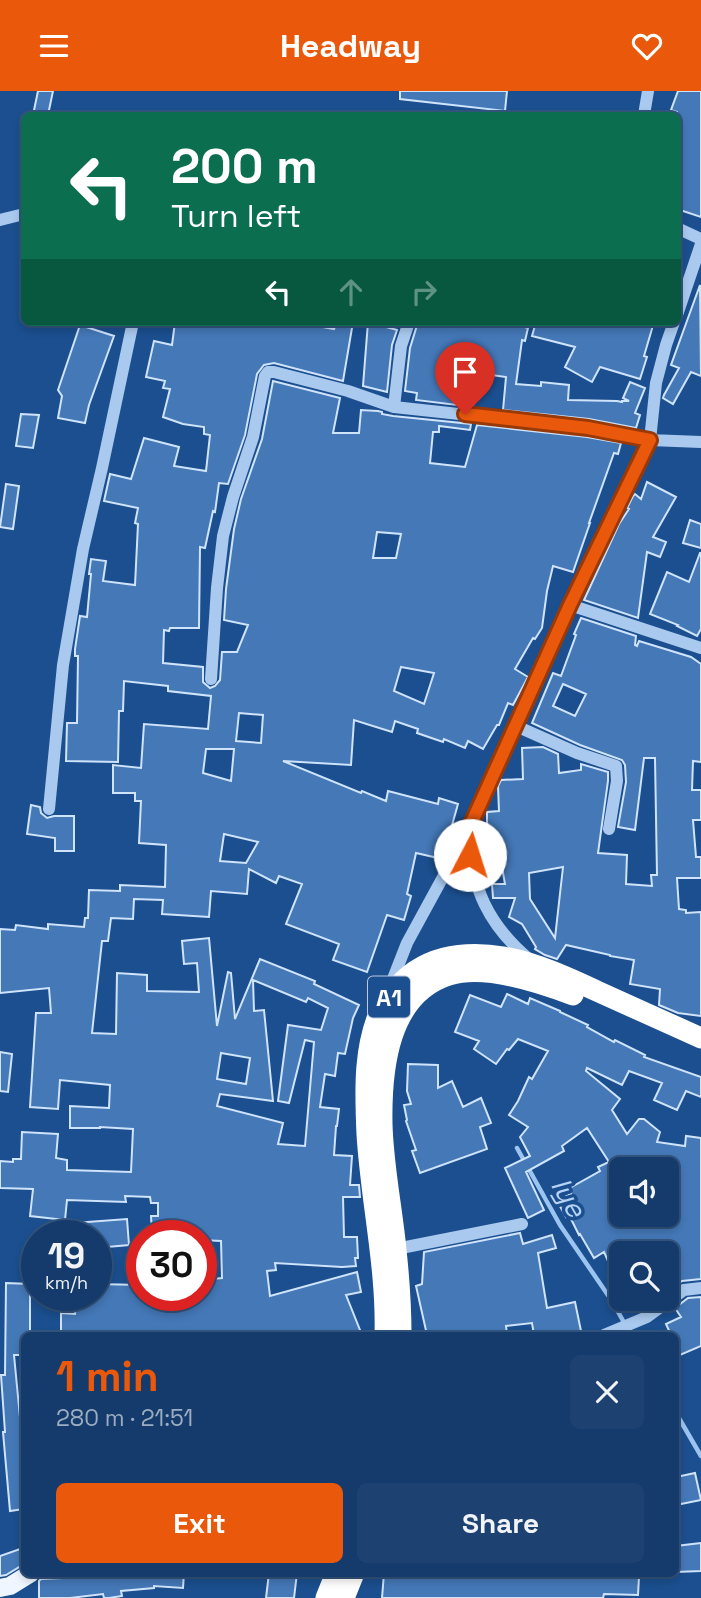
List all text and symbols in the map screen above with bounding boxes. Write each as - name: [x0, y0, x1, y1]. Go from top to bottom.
- text: Headway: [280, 26, 421, 66]
- icon: menu: [35, 27, 73, 65]
- icon: heart: [628, 27, 666, 65]
- text: 200 m: [171, 135, 318, 197]
- icon: left: [56, 140, 147, 231]
- text: Turn left: [171, 196, 301, 236]
- icon: left: [259, 273, 297, 311]
- icon: ahead: [332, 273, 370, 311]
- icon: right: [405, 273, 443, 311]
- pin: [435, 342, 495, 414]
- icon: arrive: [446, 353, 484, 391]
- position arrow: [433, 818, 507, 892]
- road number: A1: [368, 976, 410, 1017]
- map controls: [609, 1157, 679, 1311]
- button: sound: [609, 1157, 679, 1227]
- water label: Iye: [543, 1170, 595, 1225]
- speed limit sign: 30: [126, 1220, 217, 1311]
- text: 19: [48, 1234, 85, 1278]
- button: search: [609, 1241, 679, 1311]
- text: km/h: [45, 1271, 88, 1294]
- text: 1 min: [56, 1350, 159, 1403]
- button: close: [570, 1355, 644, 1429]
- text: 280 m · 21:51: [56, 1403, 193, 1433]
- button: Exit: [56, 1483, 343, 1563]
- button: Share: [357, 1483, 644, 1563]

